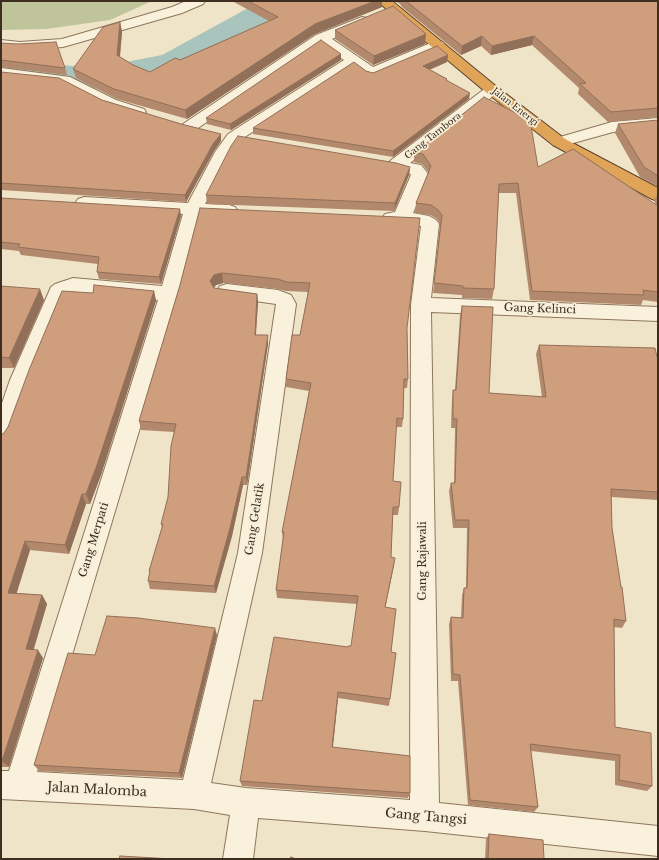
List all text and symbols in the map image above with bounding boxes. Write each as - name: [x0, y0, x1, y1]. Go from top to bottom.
- street label: Jalan Energi: [490, 86, 540, 128]
- street label: Gang Tambora: [402, 111, 464, 161]
- street label: Gang Kelinci: [504, 301, 576, 317]
- street label: Gang Gelatik: [243, 482, 267, 556]
- street label: Gang Merpati: [76, 501, 112, 579]
- street label: Gang Rajawali: [416, 521, 430, 601]
- street label: Jalan Malomba: [47, 780, 147, 800]
- street label: Gang Tangsi: [384, 806, 468, 828]

